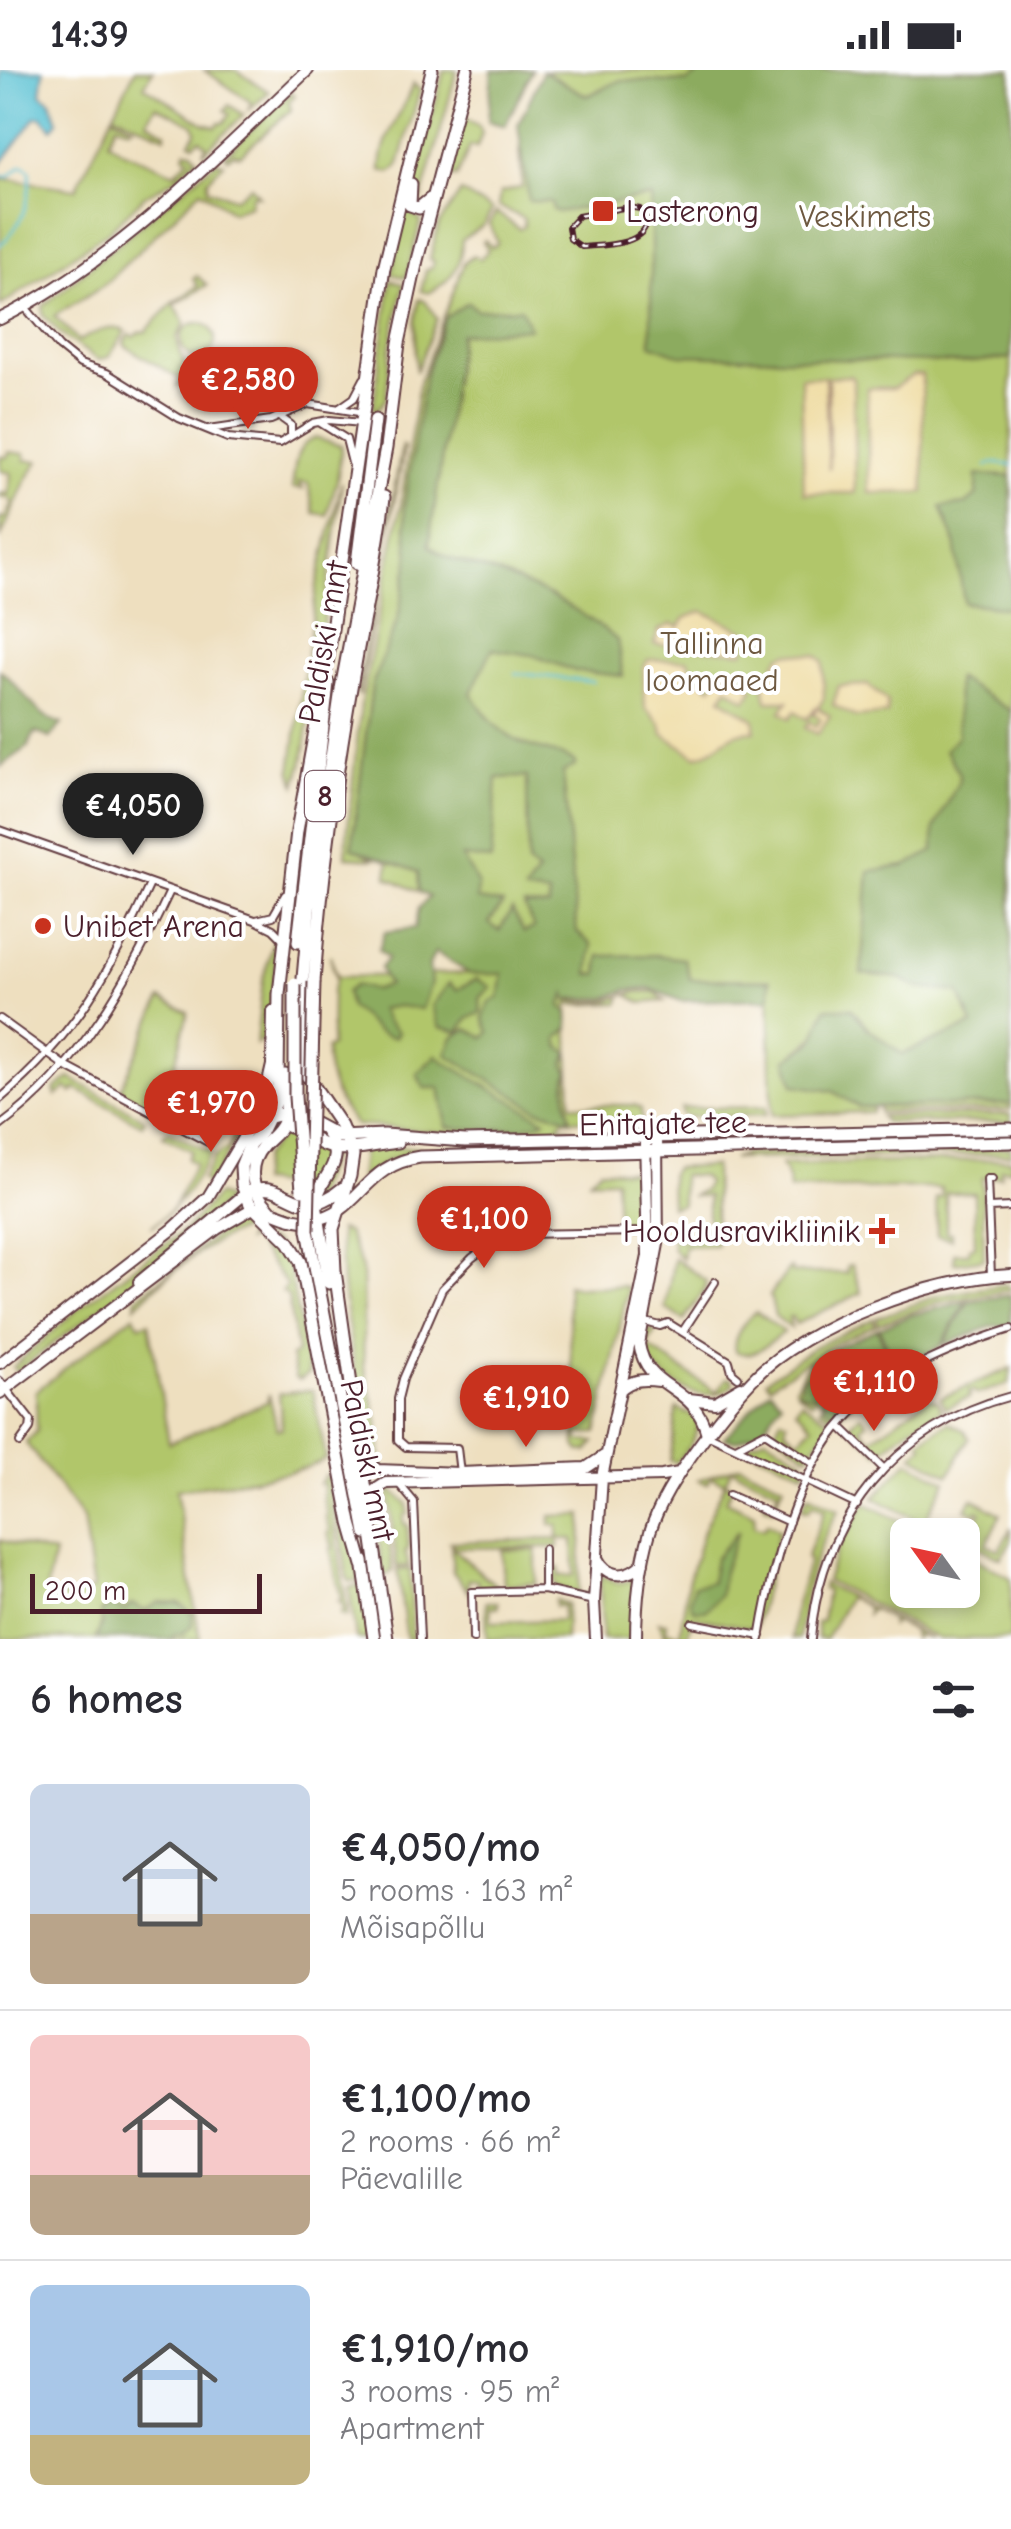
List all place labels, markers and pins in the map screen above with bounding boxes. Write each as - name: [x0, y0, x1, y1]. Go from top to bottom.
- place label: Lasterong: [626, 193, 759, 230]
- marker: Lasterong: [590, 198, 616, 224]
- pin: €2,580: [167, 347, 329, 432]
- pin: €4,050: [52, 773, 214, 858]
- place label: Unibet Arena: [63, 908, 244, 945]
- marker: Unibet Arena: [32, 915, 54, 937]
- pin: €1,970: [130, 1070, 292, 1155]
- pin: €1,100: [403, 1186, 565, 1271]
- place label: Hooldusravikliinik: [623, 1213, 860, 1250]
- marker: Hooldusravikliinik: [869, 1218, 895, 1244]
- pin: €1,110: [793, 1349, 955, 1434]
- pin: €1,910: [445, 1365, 607, 1450]

